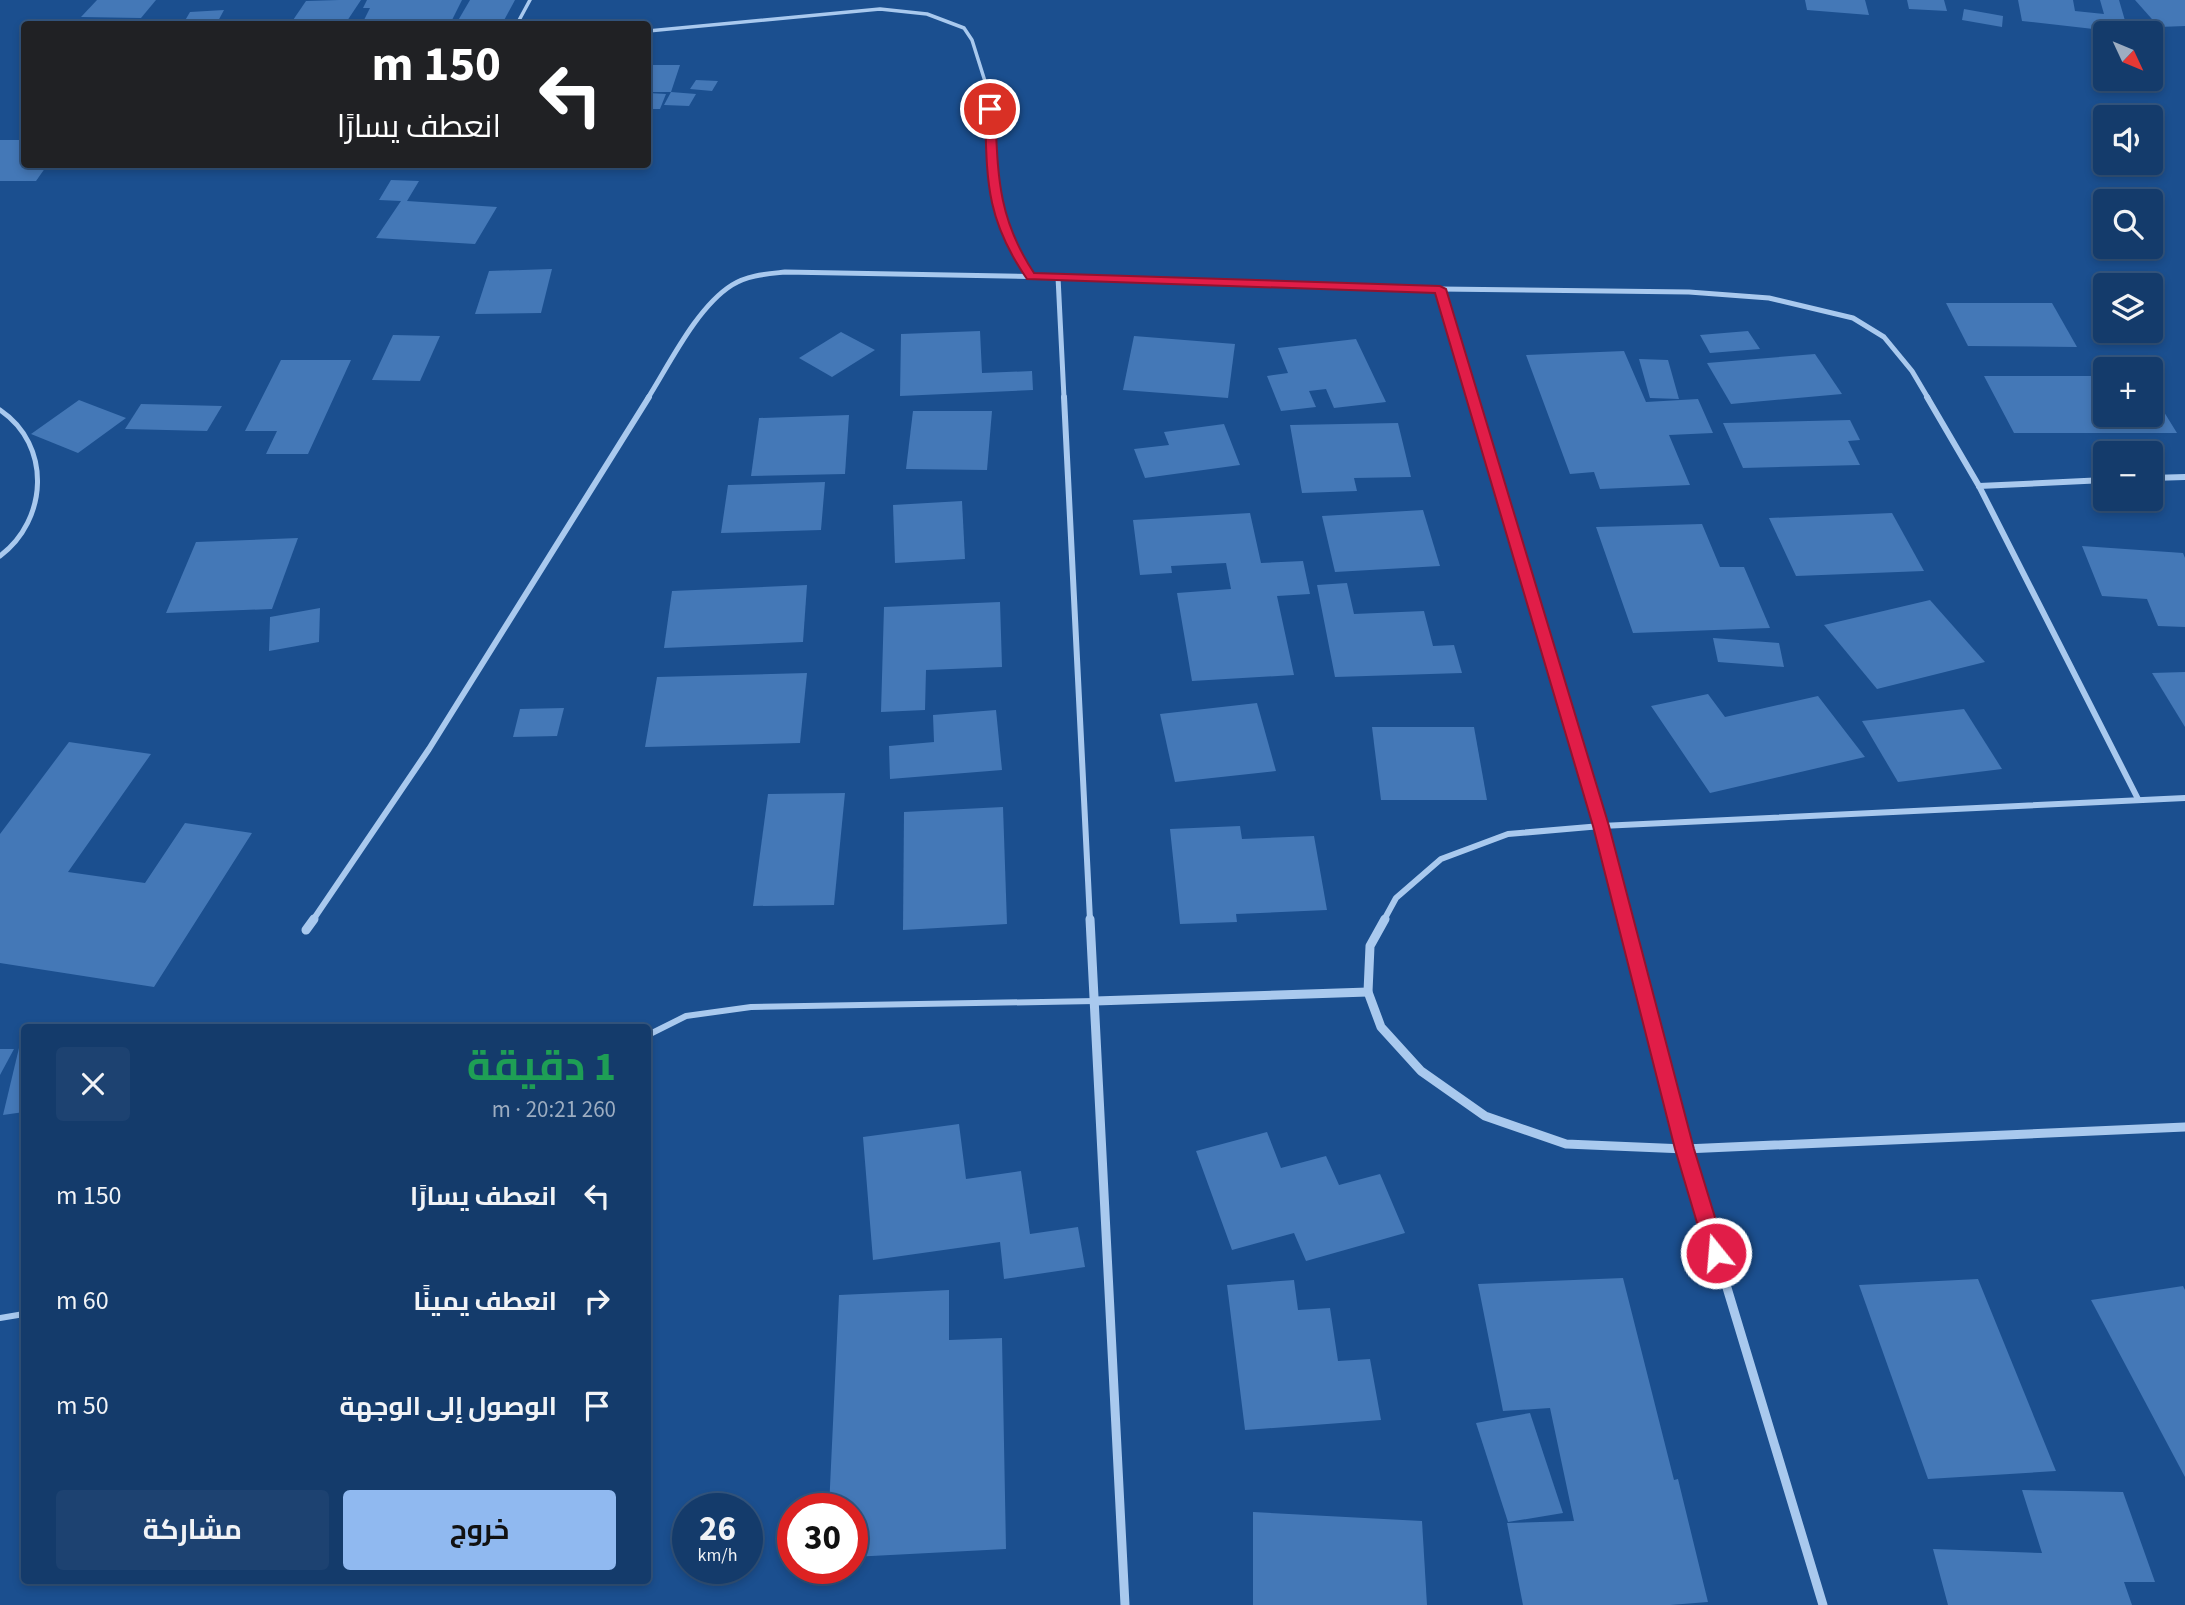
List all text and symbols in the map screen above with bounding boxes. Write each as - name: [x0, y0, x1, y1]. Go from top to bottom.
- north arrow: [2093, 21, 2163, 91]
- map controls: [2093, 21, 2163, 511]
- text: 150 m: [372, 30, 501, 100]
- icon: left: [525, 49, 616, 140]
- pin: [960, 79, 1020, 139]
- icon: arrive: [971, 90, 1009, 128]
- text: انعطف يسارًا: [337, 104, 501, 150]
- button: sound: [2093, 105, 2163, 175]
- button: search: [2093, 189, 2163, 259]
- button: layers: [2093, 273, 2163, 343]
- button: +: [2093, 357, 2163, 427]
- button: −: [2093, 441, 2163, 511]
- text: 1 دقيقة: [467, 1037, 616, 1097]
- button: close: [56, 1047, 130, 1121]
- text: 260 m · 20:21: [492, 1093, 616, 1126]
- text: 150 m: [56, 1177, 122, 1214]
- icon: left: [578, 1177, 616, 1215]
- text: انعطف يسارًا: [410, 1178, 557, 1215]
- position arrow: [1679, 1216, 1753, 1290]
- text: 60 m: [56, 1282, 109, 1319]
- icon: right: [578, 1282, 616, 1320]
- text: انعطف يمينًا: [413, 1283, 557, 1320]
- text: 50 m: [56, 1387, 109, 1424]
- icon: arrive: [578, 1387, 616, 1425]
- text: الوصول إلى الوجهة: [339, 1388, 557, 1425]
- button: مشاركة: [56, 1490, 329, 1570]
- button: خروج: [343, 1490, 616, 1570]
- speed limit sign: 30: [777, 1493, 868, 1584]
- text: 26: [699, 1504, 736, 1554]
- text: km/h: [698, 1543, 737, 1568]

